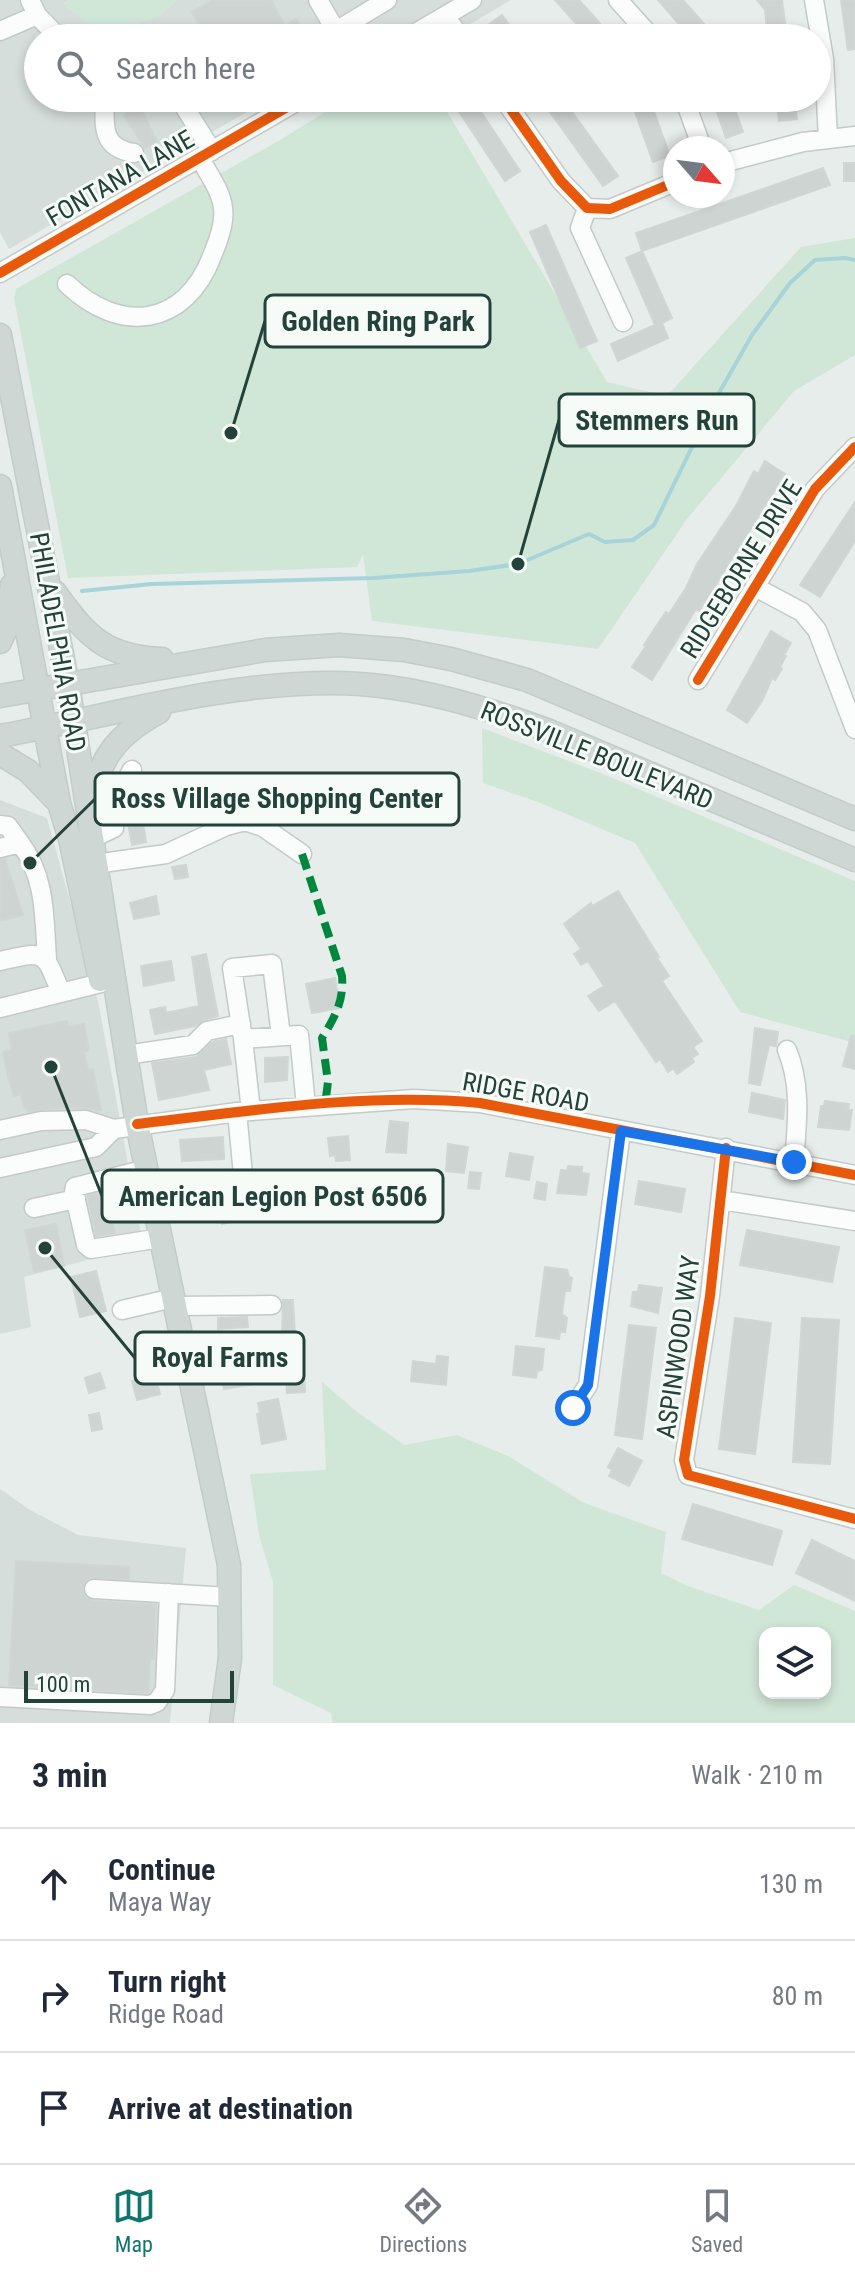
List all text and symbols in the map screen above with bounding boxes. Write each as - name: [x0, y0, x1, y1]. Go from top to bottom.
- search box: [24, 24, 831, 112]
- icon: search: [52, 46, 96, 90]
- text: Search here: [116, 51, 256, 86]
- street label: FONTANA LANE: [41, 124, 199, 232]
- north arrow: [663, 136, 735, 208]
- callout: Golden Ring Park: [265, 295, 490, 347]
- text: Golden Ring Park: [281, 305, 475, 338]
- callout: Stemmers Run: [559, 394, 754, 446]
- text: Stemmers Run: [575, 404, 739, 437]
- street label: RIDGEBORNE DRIVE: [674, 474, 808, 664]
- street label: PHILADELPHIA ROAD: [24, 530, 92, 754]
- street label: ROSSVILLE BOULEVARD: [476, 695, 718, 815]
- callout: Ross Village Shopping Center: [95, 773, 459, 825]
- text: Ross Village Shopping Center: [111, 782, 443, 815]
- street label: RIDGE ROAD: [460, 1066, 592, 1118]
- route end: [776, 1144, 812, 1180]
- callout: American Legion Post 6506: [102, 1170, 443, 1222]
- text: American Legion Post 6506: [118, 1180, 428, 1213]
- street label: ASPINWOOD WAY: [650, 1253, 706, 1440]
- callout: Royal Farms: [135, 1332, 304, 1384]
- text: Royal Farms: [152, 1341, 289, 1374]
- route start: [555, 1390, 591, 1426]
- map controls: [759, 1627, 831, 1699]
- button: layers: [759, 1627, 831, 1699]
- scale bar: [24, 1667, 234, 1703]
- text: 100 m: [36, 1672, 90, 1697]
- text: 3 min: [32, 1755, 108, 1795]
- text: Walk · 210 m: [691, 1760, 823, 1790]
- text: Continue: [108, 1852, 215, 1887]
- icon: ahead: [32, 1862, 76, 1906]
- text: 130 m: [759, 1869, 823, 1899]
- text: Maya Way: [108, 1887, 211, 1917]
- text: Turn right: [108, 1964, 226, 1999]
- icon: right: [32, 1974, 76, 2018]
- text: 80 m: [772, 1981, 823, 2011]
- text: Ridge Road: [108, 1999, 224, 2029]
- icon: arrive: [32, 2086, 76, 2130]
- text: Arrive at destination: [108, 2091, 353, 2126]
- tab: Map: [112, 2184, 156, 2257]
- tab: Directions: [379, 2184, 467, 2257]
- tab: Saved: [691, 2184, 743, 2257]

